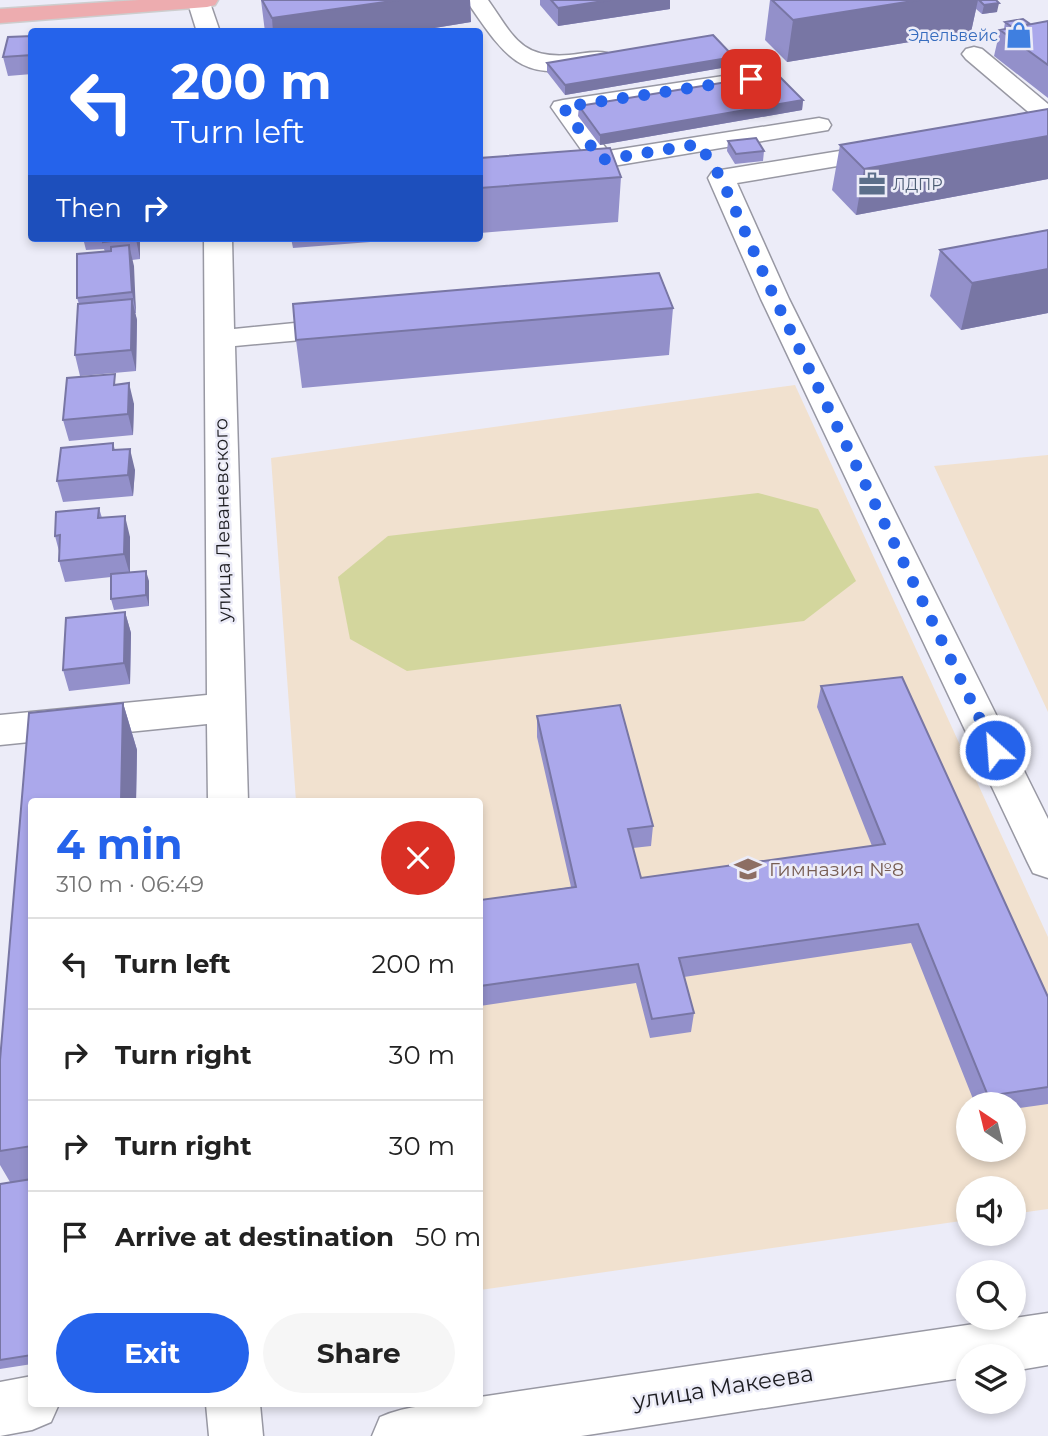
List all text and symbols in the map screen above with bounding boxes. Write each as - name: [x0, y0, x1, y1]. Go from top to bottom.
- shop icon: Эдельвейс: [1004, 20, 1034, 50]
- place label: Эдельвейс: [908, 26, 998, 45]
- pin: [721, 49, 781, 109]
- text: 200 m: [171, 52, 332, 111]
- icon: left: [56, 56, 147, 147]
- icon: arrive: [732, 60, 770, 98]
- text: Turn left: [171, 112, 305, 151]
- office icon: ЛДПР: [857, 169, 887, 199]
- place label: ЛДПР: [893, 175, 943, 194]
- icon: right: [136, 189, 174, 227]
- text: Then: [56, 192, 122, 224]
- street label: улица Леваневского: [209, 418, 236, 623]
- position arrow: [958, 713, 1032, 787]
- text: 4 min: [56, 818, 183, 870]
- button: close: [381, 821, 455, 895]
- school or university icon: Гимназия №8: [733, 854, 763, 884]
- place label: Гимназия №8: [769, 858, 904, 881]
- text: 310 m · 06:49: [56, 870, 204, 898]
- icon: left: [56, 945, 94, 983]
- text: Turn left: [115, 948, 231, 980]
- text: 200 m: [371, 948, 455, 980]
- icon: right: [56, 1036, 94, 1074]
- text: Turn right: [115, 1039, 251, 1071]
- text: 30 m: [389, 1039, 455, 1071]
- north arrow: [956, 1092, 1026, 1162]
- map controls: [956, 1092, 1026, 1414]
- icon: right: [56, 1127, 94, 1165]
- text: Turn right: [115, 1130, 251, 1162]
- text: 30 m: [389, 1130, 455, 1162]
- button: sound: [956, 1176, 1026, 1246]
- icon: arrive: [56, 1218, 94, 1256]
- text: Arrive at destination: [115, 1221, 394, 1253]
- text: 50 m: [415, 1221, 481, 1253]
- button: search: [956, 1260, 1026, 1330]
- button: Exit: [56, 1313, 249, 1393]
- button: Share: [263, 1313, 455, 1393]
- button: layers: [956, 1344, 1026, 1414]
- street label: улица Макеева: [630, 1359, 815, 1415]

